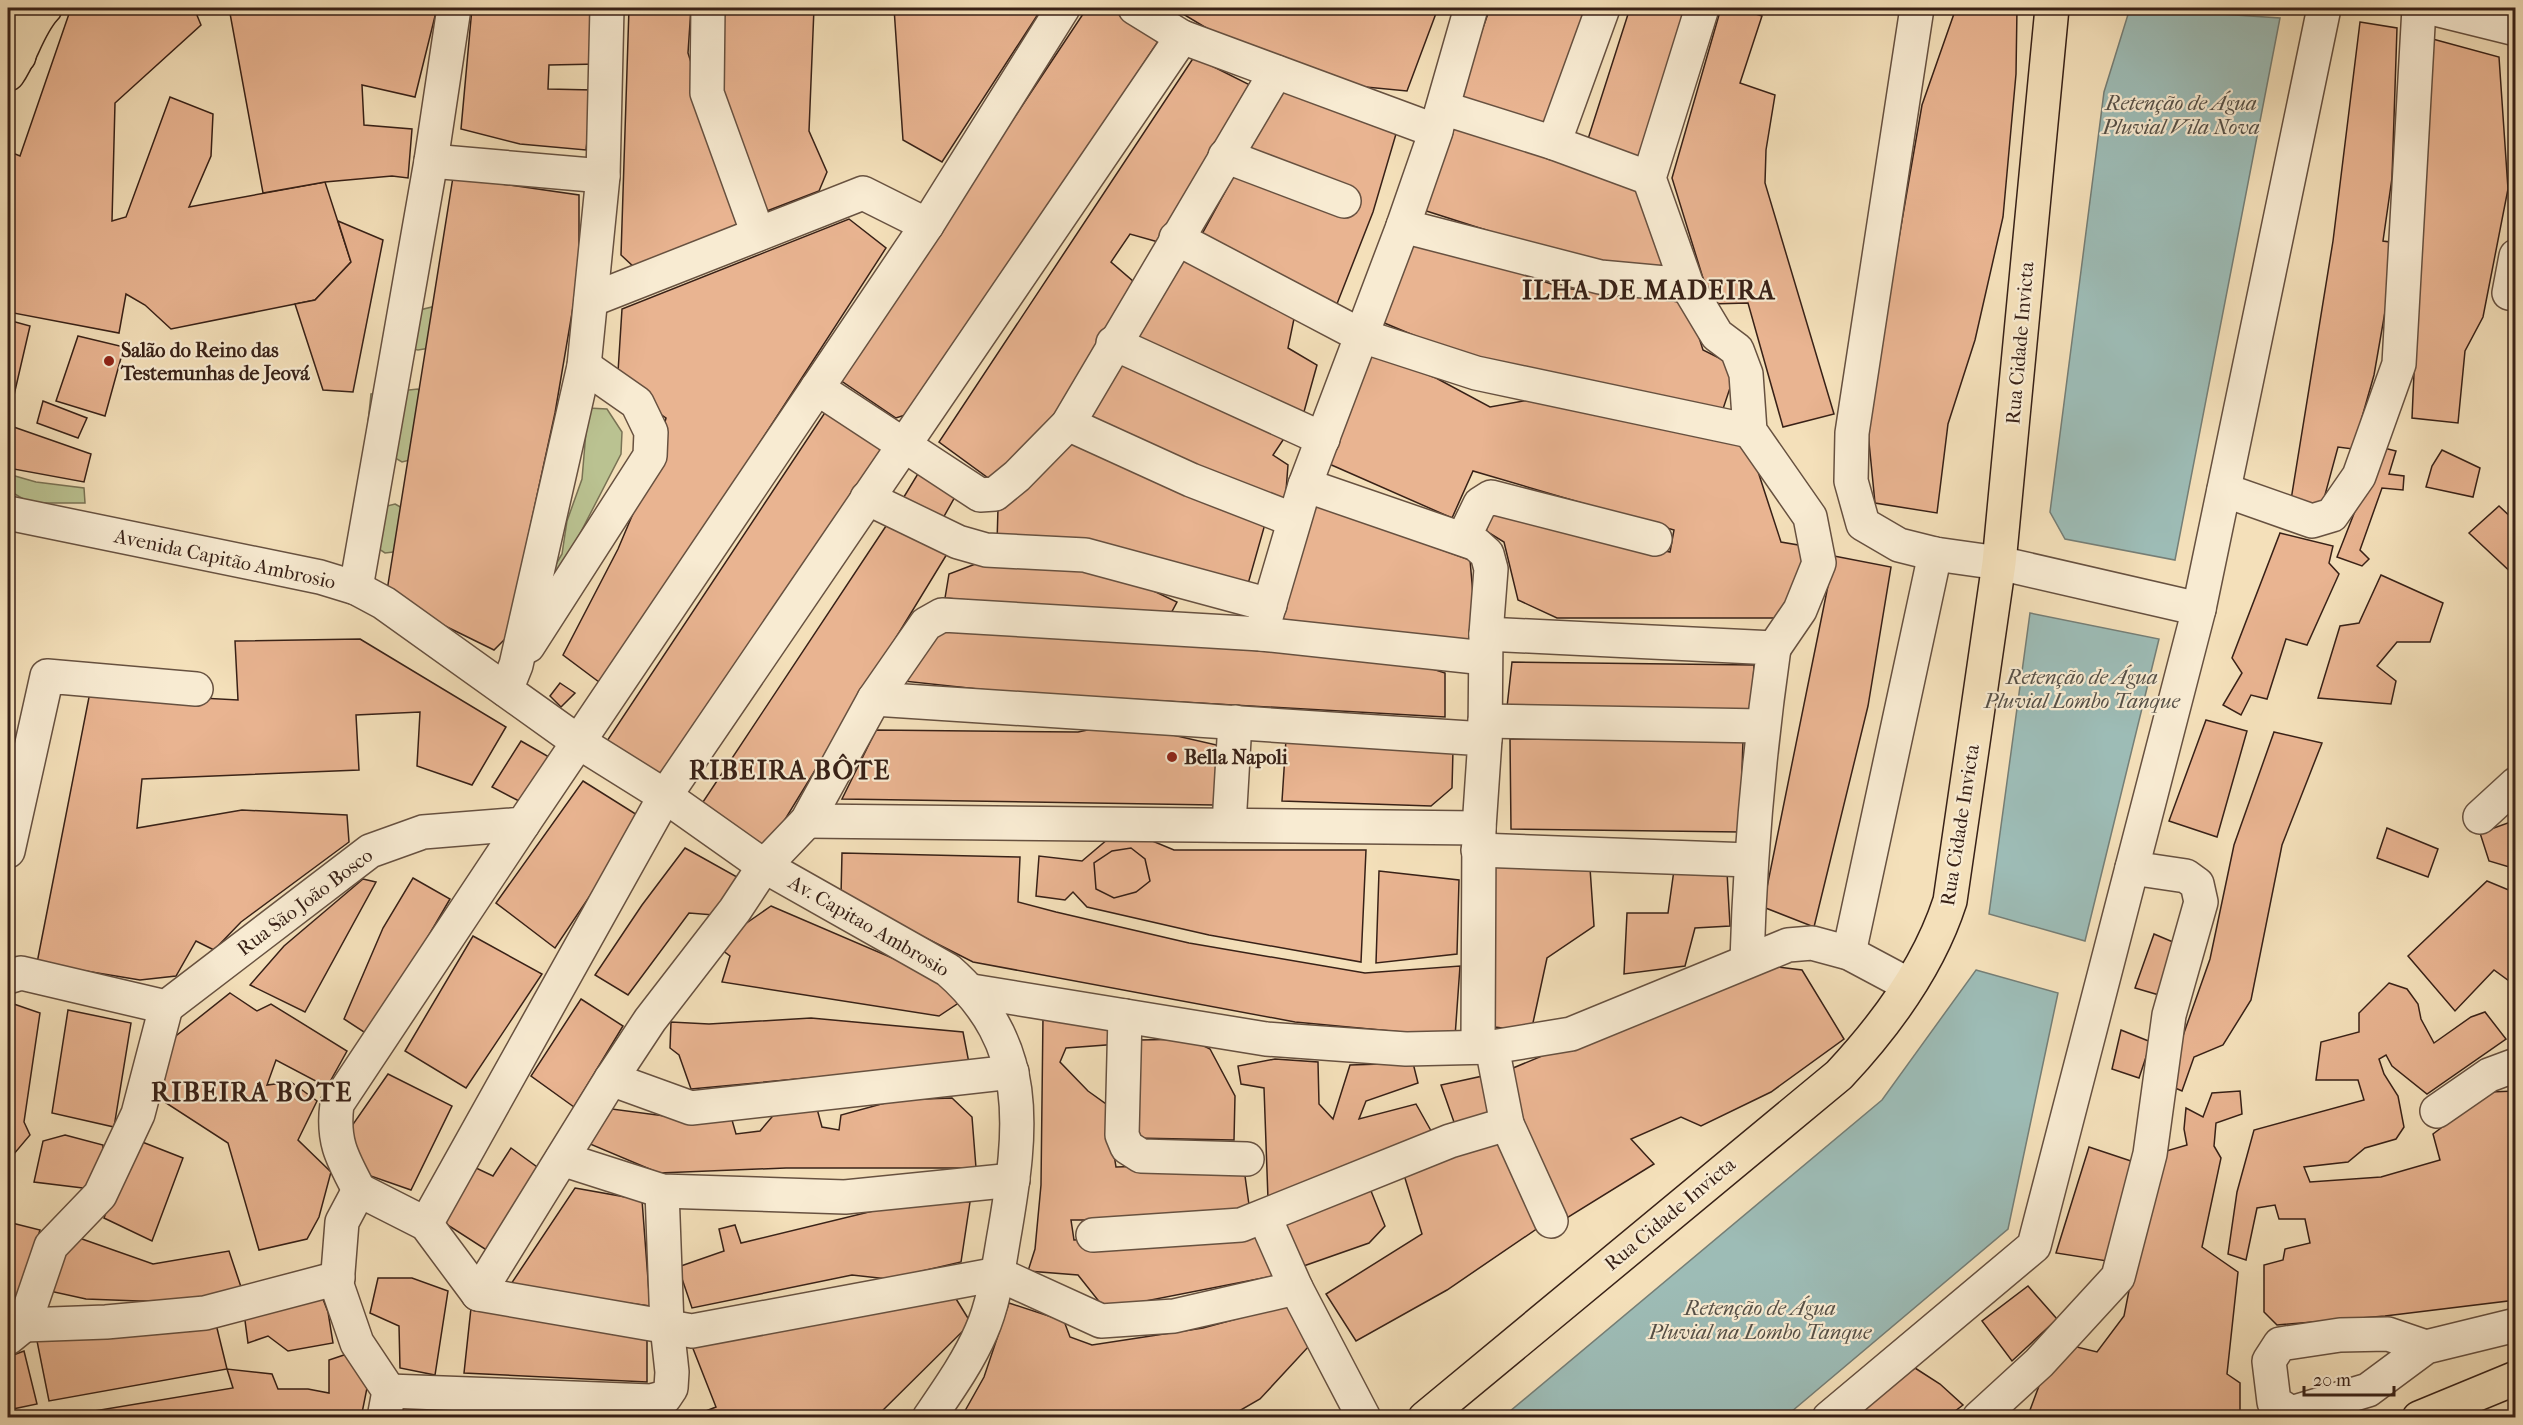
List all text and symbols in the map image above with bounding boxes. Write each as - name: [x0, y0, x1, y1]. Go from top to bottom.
- water label: Retenção de Água Pluvial Vila Nova: [2101, 90, 2260, 139]
- street label: Rua Cidade Invicta: [2001, 260, 2039, 425]
- district label: ILHA DE MADEIRA: [1522, 275, 1776, 306]
- place label: Salão do Reino das Testemunhas de Jeová: [120, 339, 310, 385]
- marker: Salão do Reino das Testemunhas de Jeová: [102, 354, 116, 368]
- street label: Avenida Capitão Ambrosio: [111, 524, 338, 594]
- water label: Retenção de Água Pluvial Lombo Tanque: [1983, 664, 2180, 713]
- street label: Rua Cidade Invicta: [1936, 742, 1984, 908]
- place label: Bella Napoli: [1184, 746, 1289, 769]
- marker: Bella Napoli: [1165, 750, 1179, 764]
- district label: RIBEIRA BÔTE: [689, 753, 891, 786]
- street label: Rua São João Bosco: [233, 844, 377, 960]
- street label: Av. Capitao Ambrosio: [784, 870, 953, 981]
- district label: RIBEIRA BOTE: [151, 1077, 353, 1108]
- street label: Rua Cidade Invicta: [1600, 1152, 1741, 1275]
- water label: Retenção de Água Pluvial na Lombo Tanque: [1647, 1295, 1872, 1344]
- scale bar: [2304, 1359, 2394, 1397]
- text: 20 m: [2313, 1370, 2351, 1391]

